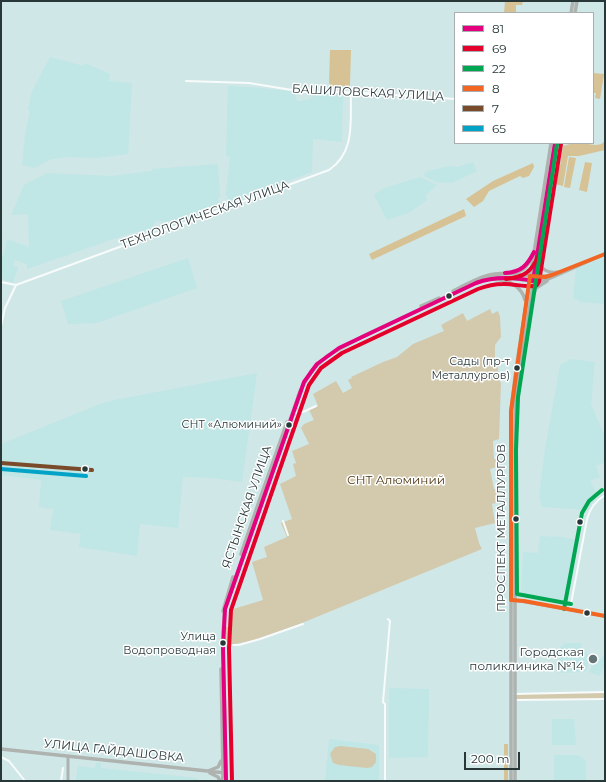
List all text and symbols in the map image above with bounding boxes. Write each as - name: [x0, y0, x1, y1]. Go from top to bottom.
- legend: [454, 12, 594, 144]
- text: 81: [492, 21, 504, 36]
- text: 69: [492, 41, 507, 56]
- text: 22: [492, 61, 506, 76]
- text: 8: [492, 81, 500, 96]
- street label: БАШИЛОВСКАЯ УЛИЦА: [292, 82, 444, 104]
- text: 7: [492, 101, 499, 116]
- text: 65: [492, 121, 506, 136]
- street label: ТЕХНОЛОГИЧЕСКАЯ УЛИЦА: [119, 178, 291, 252]
- unlabelled marker: [444, 291, 454, 301]
- place label: Сады (пр-т Металлургов): [431, 355, 510, 381]
- marker: Сады (пр-т Металлургов): [512, 363, 522, 373]
- place label: СНТ «Алюминий»: [182, 418, 282, 432]
- marker: СНТ «Алюминий»: [284, 420, 294, 430]
- street label: ЯСТЫНСКАЯ УЛИЦА: [219, 444, 275, 570]
- street label: ПРОСПЕКТ МЕТАЛЛУРГОВ: [494, 444, 508, 612]
- unlabelled marker: [80, 464, 90, 474]
- park label: СНТ Алюминий: [347, 473, 445, 487]
- unlabelled marker: [511, 514, 521, 524]
- unlabelled marker: [575, 517, 585, 527]
- unlabelled marker: [582, 608, 592, 618]
- place label: Улица Водопроводная: [123, 630, 216, 656]
- marker: Улица Водопроводная: [218, 638, 228, 648]
- place label: Городская поликлиника №14: [469, 645, 584, 673]
- marker: Городская поликлиника №14: [587, 653, 599, 665]
- street label: УЛИЦА ГАЙДАШОВКА: [43, 736, 185, 766]
- scale bar: [466, 744, 522, 770]
- text: 200 m: [471, 751, 510, 766]

